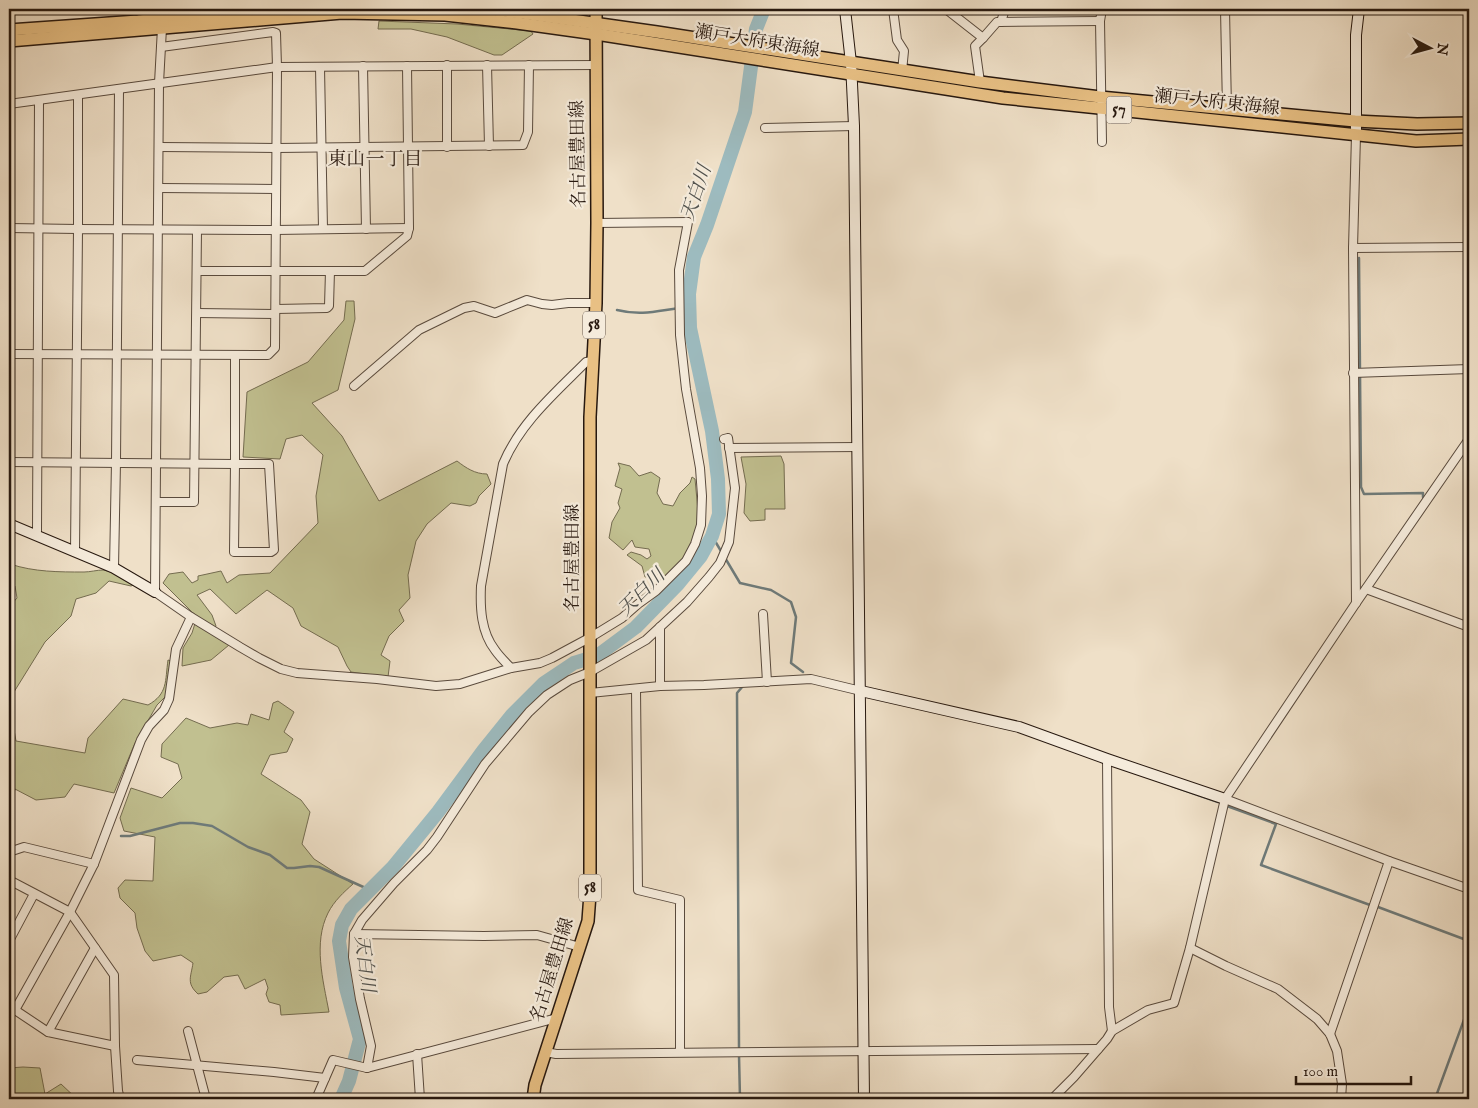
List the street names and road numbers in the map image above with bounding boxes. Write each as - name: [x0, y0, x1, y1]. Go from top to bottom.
- street label: 瀬戸大府東海線: [693, 21, 821, 63]
- street label: 瀬戸大府東海線: [1153, 85, 1281, 121]
- road number: 57: [1106, 96, 1132, 124]
- street label: 名古屋豊田線: [567, 100, 591, 208]
- road number: 58: [583, 312, 605, 338]
- street label: 名古屋豊田線: [562, 504, 585, 612]
- road number: 58: [579, 874, 601, 901]
- street label: 名古屋豊田線: [526, 915, 580, 1025]

